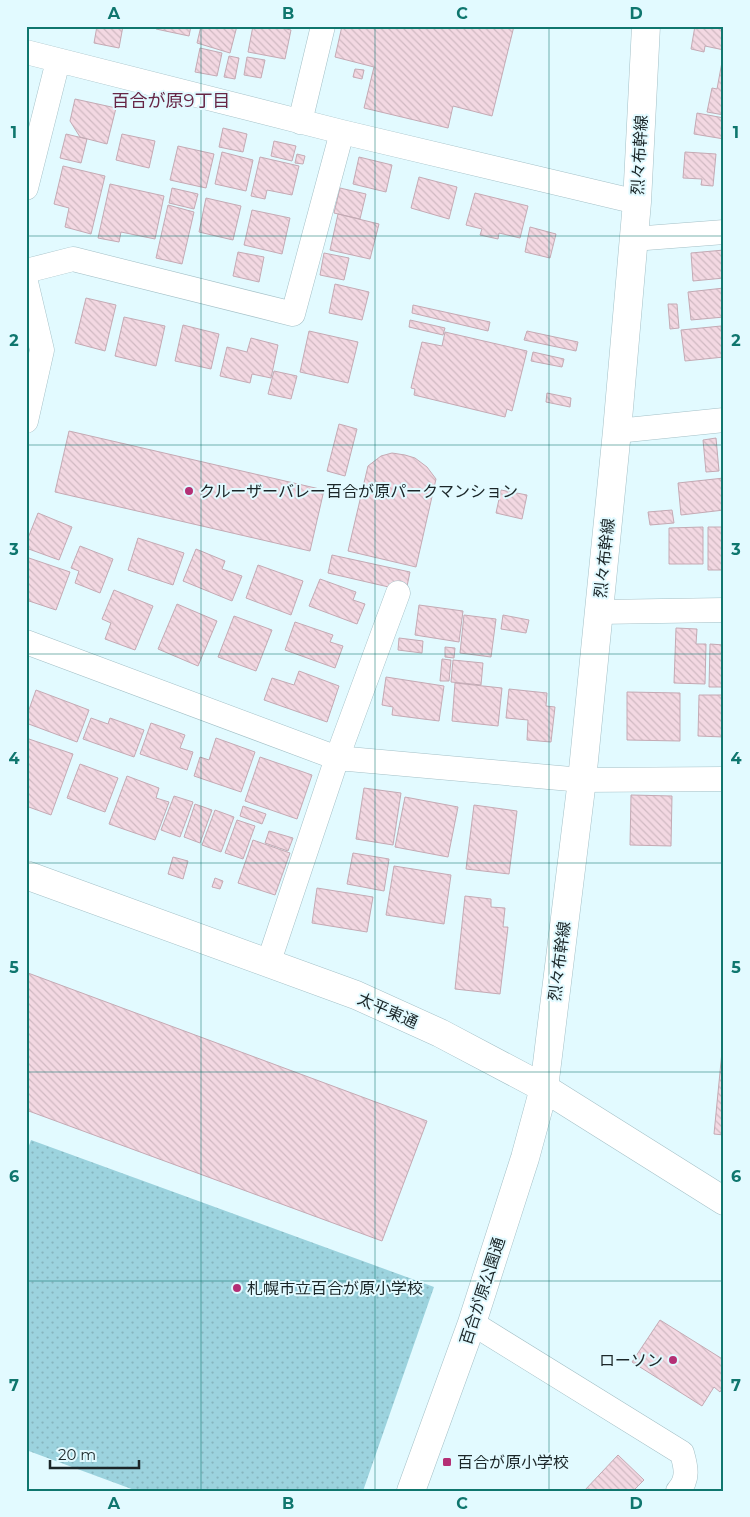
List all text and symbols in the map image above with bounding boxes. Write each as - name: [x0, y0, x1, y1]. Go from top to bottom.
- text: A: [107, 4, 121, 23]
- text: B: [282, 4, 294, 23]
- text: C: [456, 4, 468, 23]
- text: D: [629, 4, 643, 23]
- district label: 百合が原9丁目: [112, 90, 230, 112]
- street label: 烈々布幹線: [628, 115, 651, 195]
- text: 1: [11, 123, 17, 142]
- text: 1: [733, 123, 739, 142]
- text: 2: [9, 331, 19, 350]
- text: 2: [731, 331, 741, 350]
- place label: クルーザーバレー百合が原パークマンション: [199, 482, 518, 501]
- marker: クルーザーバレー百合が原パークマンション: [183, 485, 195, 497]
- street label: 烈々布幹線: [591, 517, 618, 599]
- text: 3: [8, 540, 19, 559]
- text: 3: [730, 540, 741, 559]
- text: 4: [8, 749, 20, 768]
- text: 4: [730, 749, 742, 768]
- street label: 烈々布幹線: [545, 920, 574, 1002]
- text: 5: [9, 958, 19, 977]
- text: 5: [731, 958, 741, 977]
- street label: 太平東通: [355, 989, 421, 1032]
- text: 6: [9, 1167, 19, 1186]
- text: 6: [731, 1167, 741, 1186]
- street label: 百合が原公園通: [456, 1235, 509, 1347]
- place label: 札幌市立百合が原小学校: [247, 1279, 423, 1298]
- marker: 札幌市立百合が原小学校: [231, 1282, 243, 1294]
- place label: ローソン: [599, 1351, 663, 1370]
- marker: ローソン: [667, 1354, 679, 1366]
- text: 7: [9, 1376, 19, 1395]
- text: 7: [731, 1376, 741, 1395]
- scale bar: [50, 1437, 139, 1469]
- text: 20 m: [58, 1445, 96, 1464]
- place label: 百合が原小学校: [457, 1453, 569, 1472]
- marker: 百合が原小学校: [441, 1456, 453, 1468]
- text: A: [107, 1494, 121, 1513]
- text: B: [282, 1494, 294, 1513]
- text: C: [456, 1494, 468, 1513]
- text: D: [629, 1494, 643, 1513]

